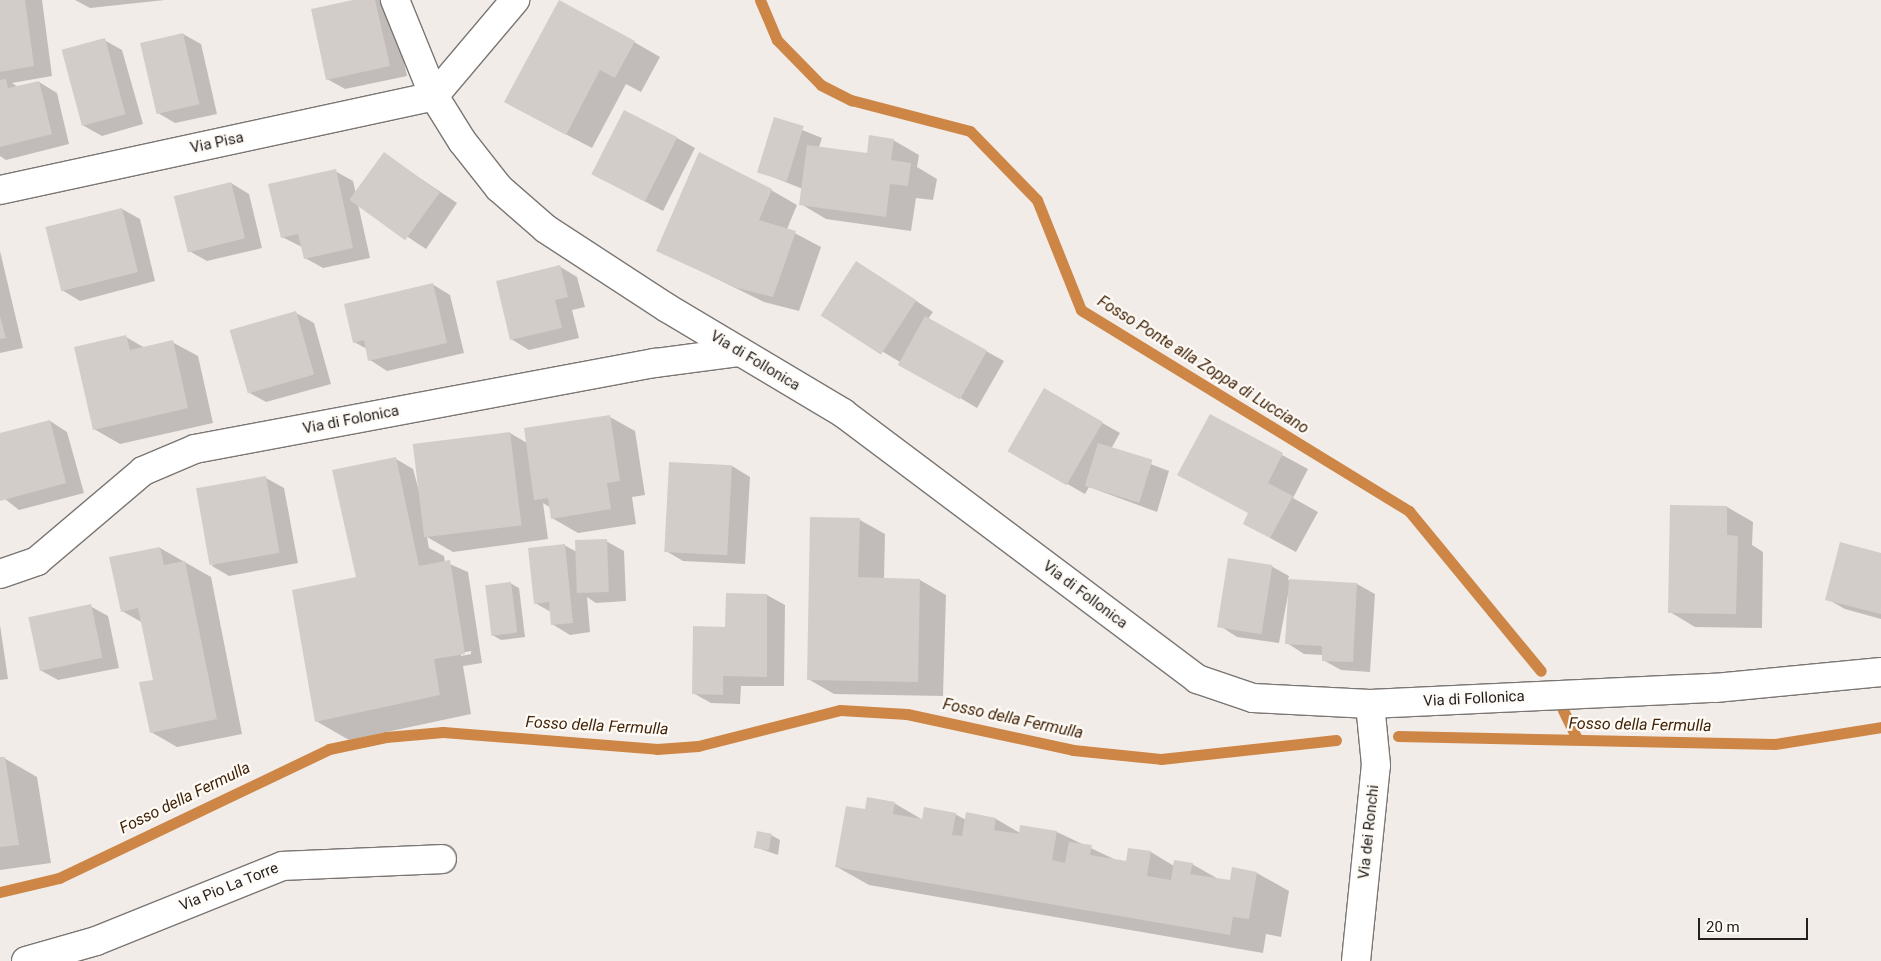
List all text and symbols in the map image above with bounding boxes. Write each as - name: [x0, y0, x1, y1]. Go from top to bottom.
- street label: Via Pisa: [189, 129, 245, 157]
- water label: Fosso Ponte alla Zoppa di Lucciano: [1094, 292, 1312, 438]
- street label: Via di Follonica: [707, 327, 803, 395]
- street label: Via di Folonica: [301, 402, 401, 438]
- street label: Via di Follonica: [1039, 557, 1131, 633]
- street label: Via di Follonica: [1423, 687, 1525, 711]
- water label: Fosso della Fermulla: [941, 695, 1085, 743]
- water label: Fosso della Fermulla: [525, 713, 669, 739]
- water label: Fosso della Fermulla: [1568, 714, 1712, 736]
- water label: Fosso della Fermulla: [117, 758, 253, 838]
- street label: Via dei Ronchi: [1355, 784, 1383, 880]
- street label: Via Pio La Torre: [177, 859, 281, 915]
- scale bar: [1701, 908, 1811, 940]
- text: 20 m: [1706, 918, 1740, 936]

